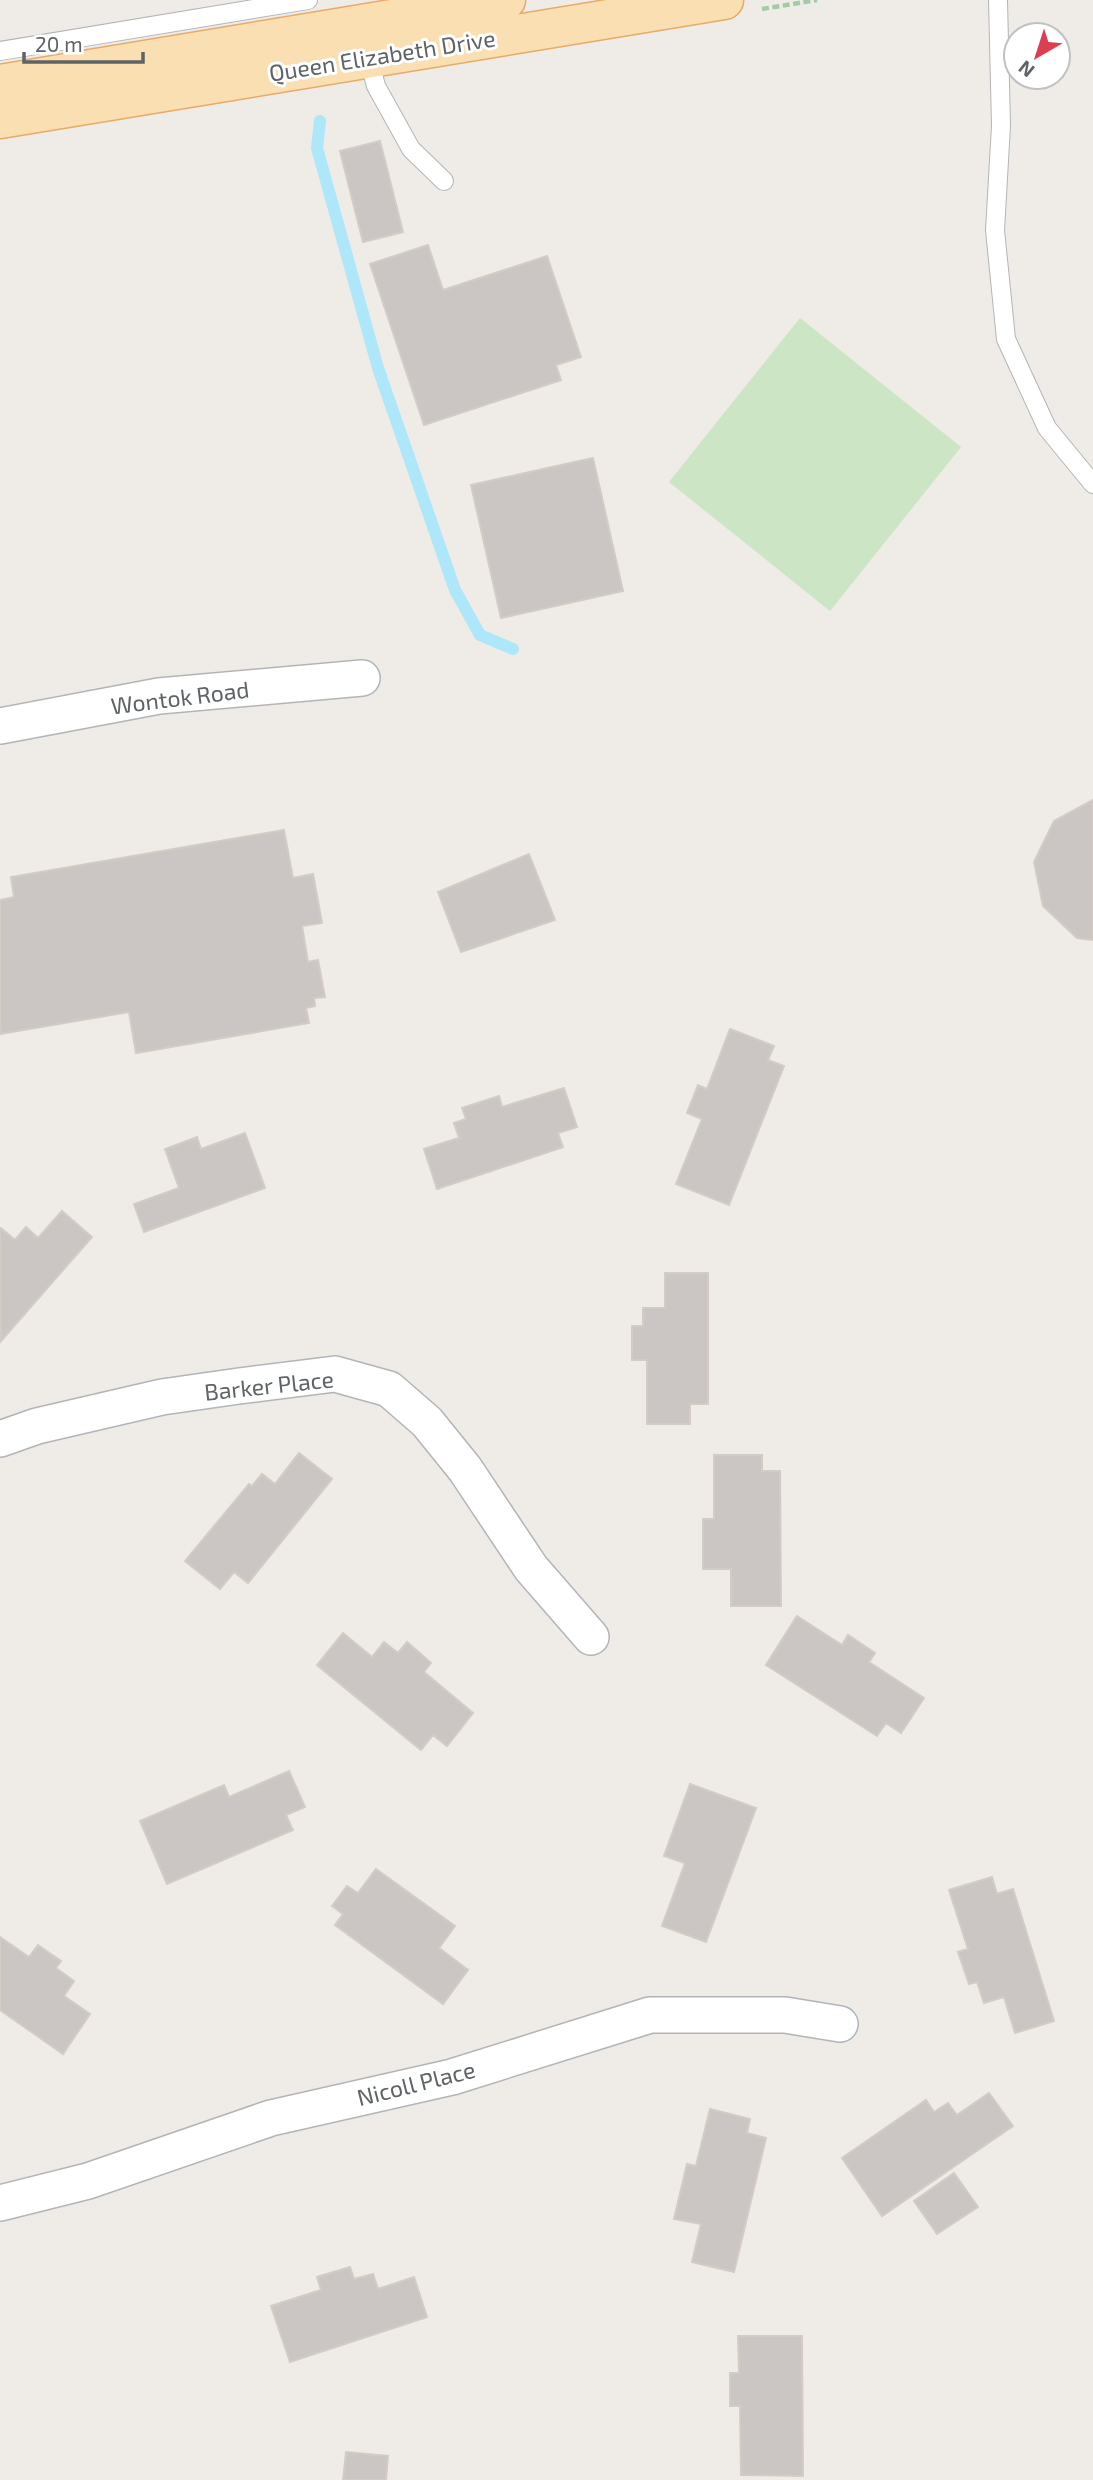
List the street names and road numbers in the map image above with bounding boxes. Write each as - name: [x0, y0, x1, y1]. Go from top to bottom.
- street label: Queen Elizabeth Drive: [267, 23, 497, 87]
- street label: Wontok Road: [109, 675, 251, 719]
- street label: Barker Place: [203, 1364, 335, 1406]
- street label: Nicoll Place: [354, 2055, 478, 2111]

